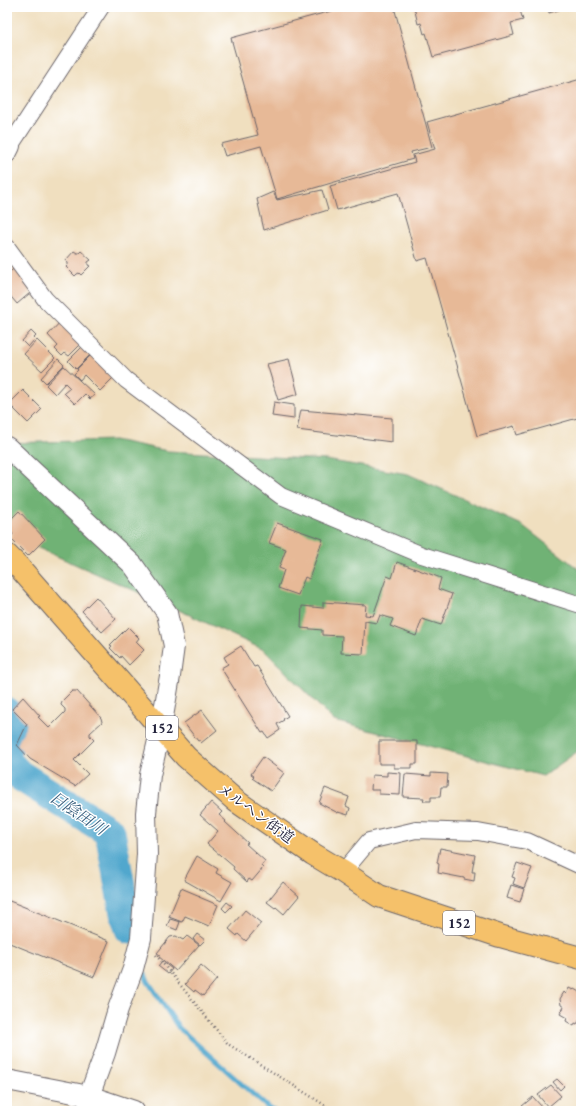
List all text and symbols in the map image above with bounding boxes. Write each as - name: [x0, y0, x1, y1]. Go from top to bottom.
- road number: 152: [146, 716, 178, 740]
- street label: メルヘン街道: [214, 779, 298, 847]
- water label: 日陰田川: [46, 786, 112, 841]
- road number: 152: [443, 911, 475, 935]

